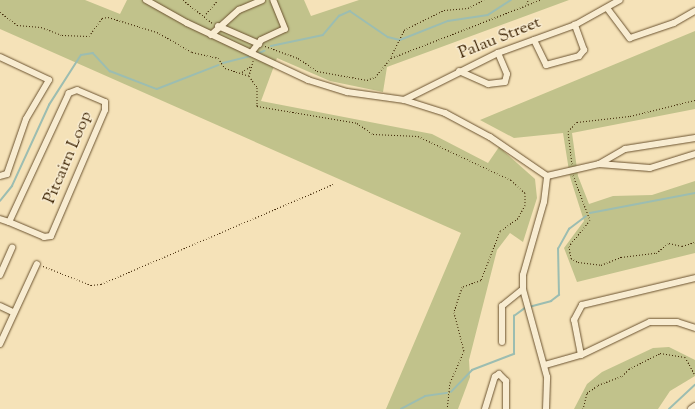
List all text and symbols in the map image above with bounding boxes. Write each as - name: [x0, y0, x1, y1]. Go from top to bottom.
- street label: Palau Street: [456, 13, 544, 65]
- street label: Pitcairn Loop: [40, 109, 98, 207]

